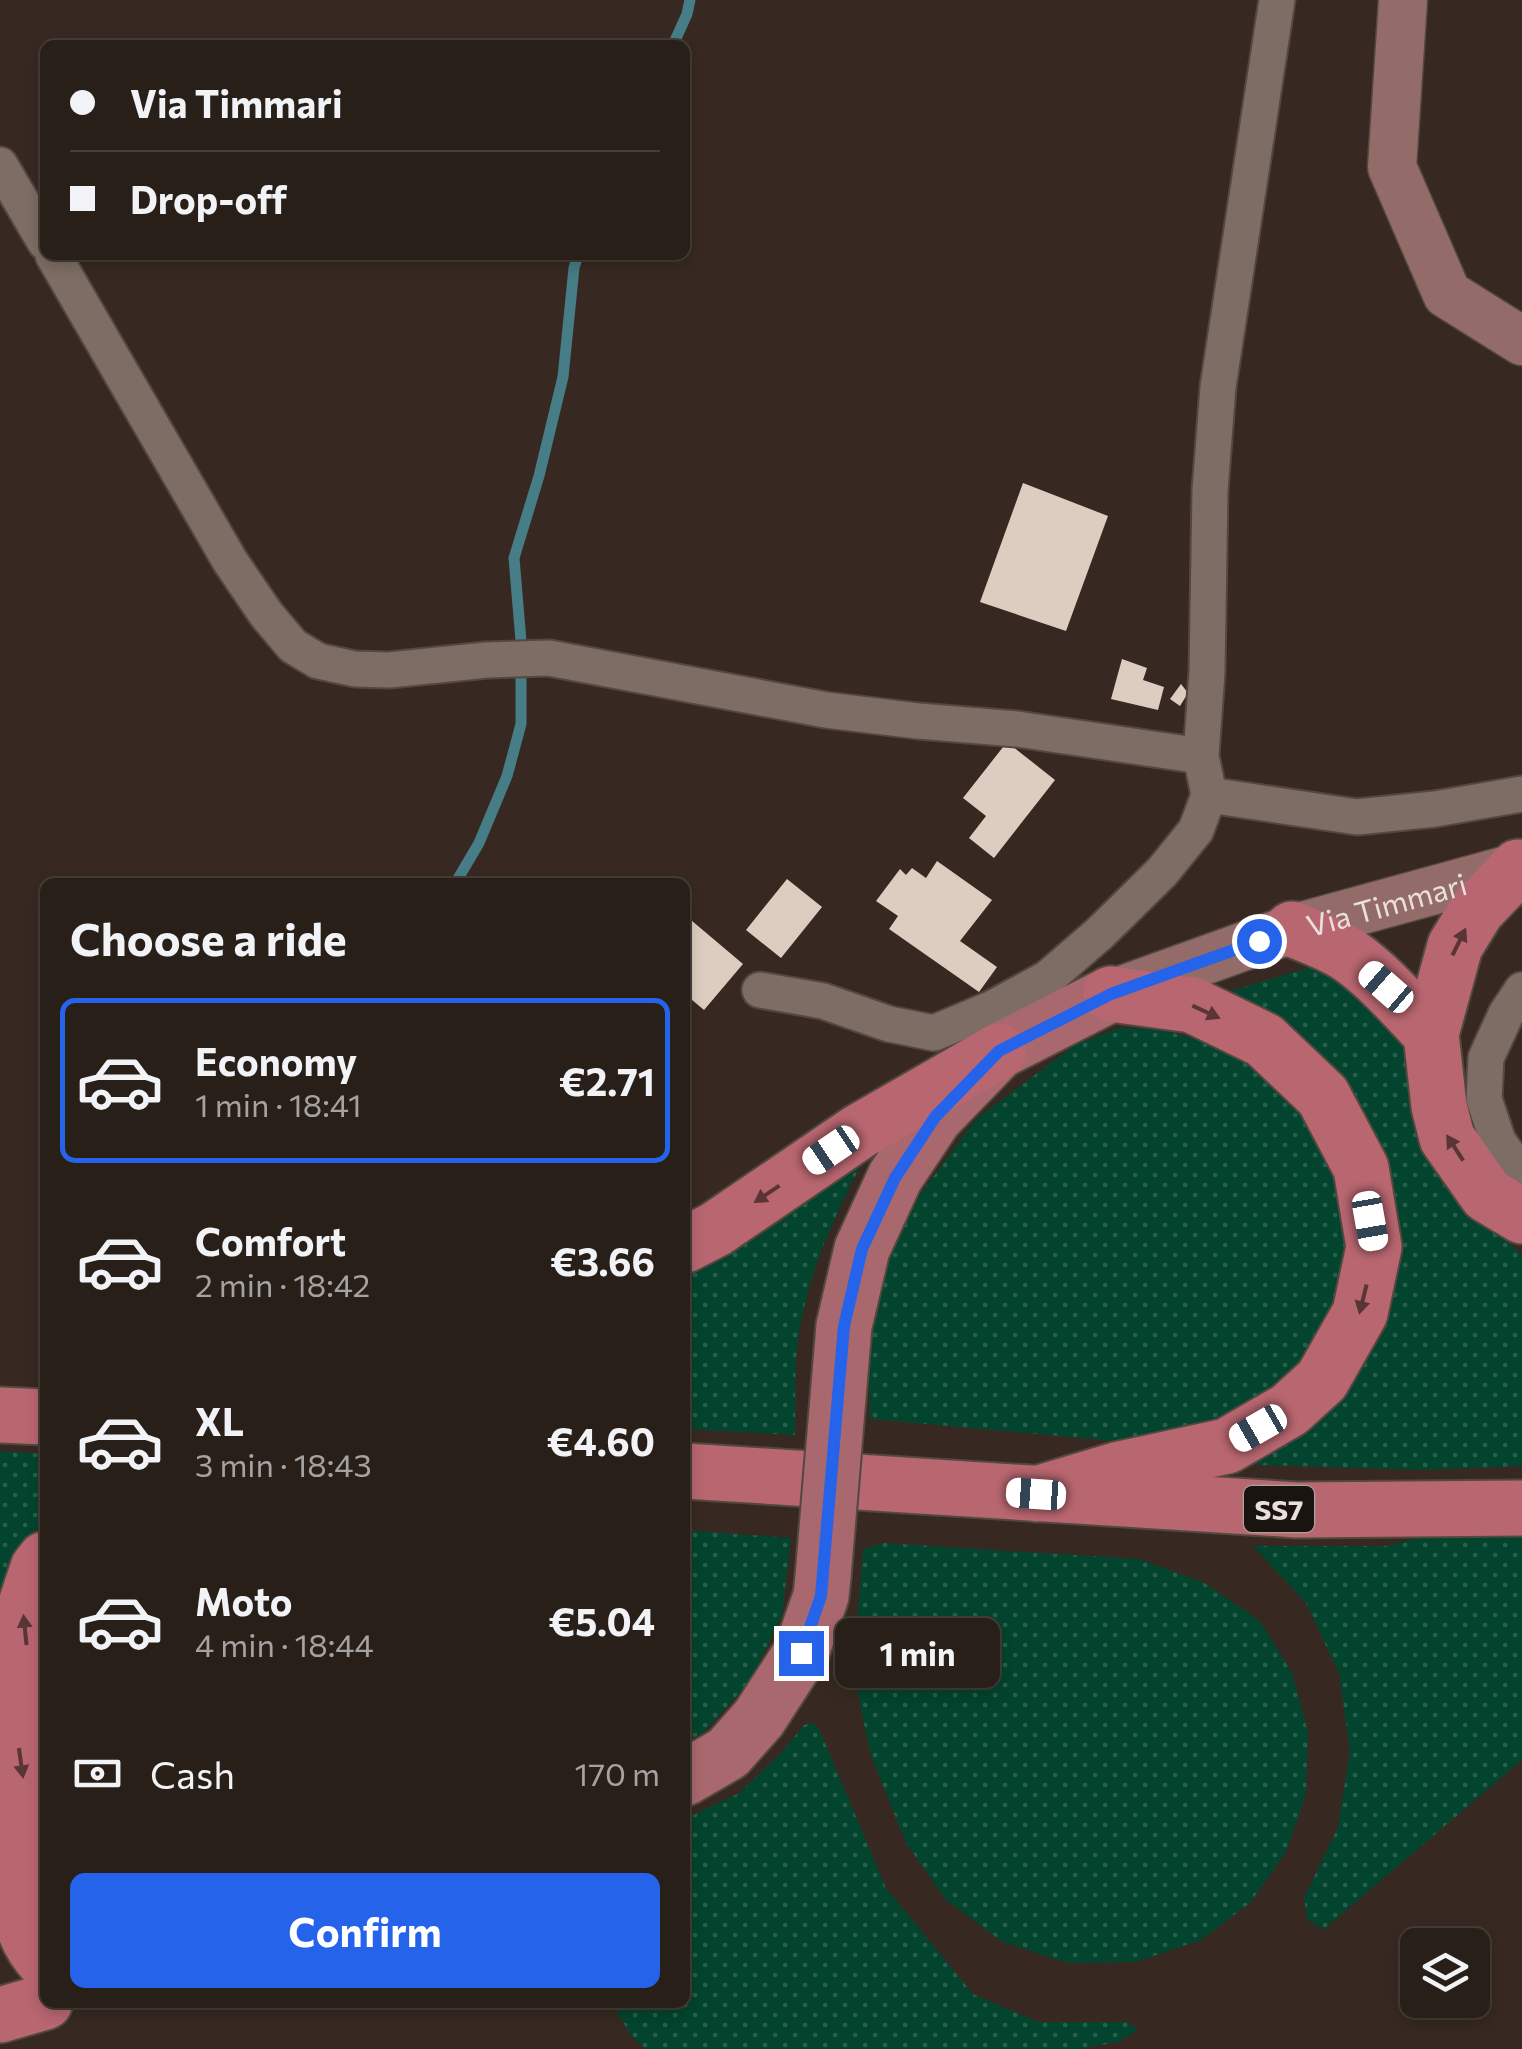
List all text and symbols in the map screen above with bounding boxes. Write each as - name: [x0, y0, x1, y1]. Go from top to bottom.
- text: Via Timmari: [130, 79, 343, 126]
- text: Drop-off: [130, 175, 287, 222]
- street label: Via Timmari: [1302, 864, 1470, 943]
- text: Choose a ride: [70, 910, 347, 965]
- route start: [1237, 919, 1282, 964]
- one-way arrow: [1451, 927, 1468, 956]
- car: [1354, 956, 1418, 1018]
- one-way arrow: [1192, 1004, 1221, 1020]
- icon: car: [75, 1036, 165, 1126]
- text: Economy: [195, 1037, 357, 1084]
- text: €2.71: [559, 1057, 655, 1104]
- text: 1 min · 18:41: [195, 1084, 362, 1124]
- car: [798, 1121, 864, 1179]
- one-way arrow: [1447, 1135, 1465, 1162]
- one-way arrow: [754, 1184, 781, 1203]
- car: [1350, 1189, 1390, 1253]
- icon: car: [75, 1216, 165, 1306]
- text: Comfort: [195, 1217, 346, 1264]
- text: €3.66: [550, 1237, 655, 1284]
- text: 2 min · 18:42: [195, 1264, 370, 1304]
- one-way arrow: [1354, 1284, 1370, 1315]
- icon: car: [75, 1396, 165, 1486]
- text: XL: [195, 1397, 244, 1444]
- car: [1225, 1400, 1291, 1456]
- text: €4.60: [547, 1417, 655, 1464]
- text: 3 min · 18:43: [195, 1444, 372, 1484]
- car: [1005, 1477, 1067, 1511]
- road number: SS7: [1244, 1486, 1314, 1532]
- icon: car: [75, 1576, 165, 1666]
- text: Moto: [195, 1577, 293, 1624]
- text: €5.04: [549, 1597, 655, 1644]
- one-way arrow: [17, 1614, 33, 1645]
- callout: 1 min: [836, 1618, 1001, 1688]
- text: 4 min · 18:44: [195, 1624, 374, 1664]
- route end: [779, 1631, 824, 1676]
- text: 1 min: [880, 1633, 955, 1673]
- icon: cash: [70, 1746, 125, 1801]
- one-way arrow: [13, 1748, 29, 1779]
- text: Cash: [150, 1750, 235, 1797]
- text: 170 m: [575, 1753, 660, 1793]
- button: Confirm: [70, 1873, 660, 1988]
- map controls: [1400, 1928, 1490, 2018]
- button: layers: [1400, 1928, 1490, 2018]

